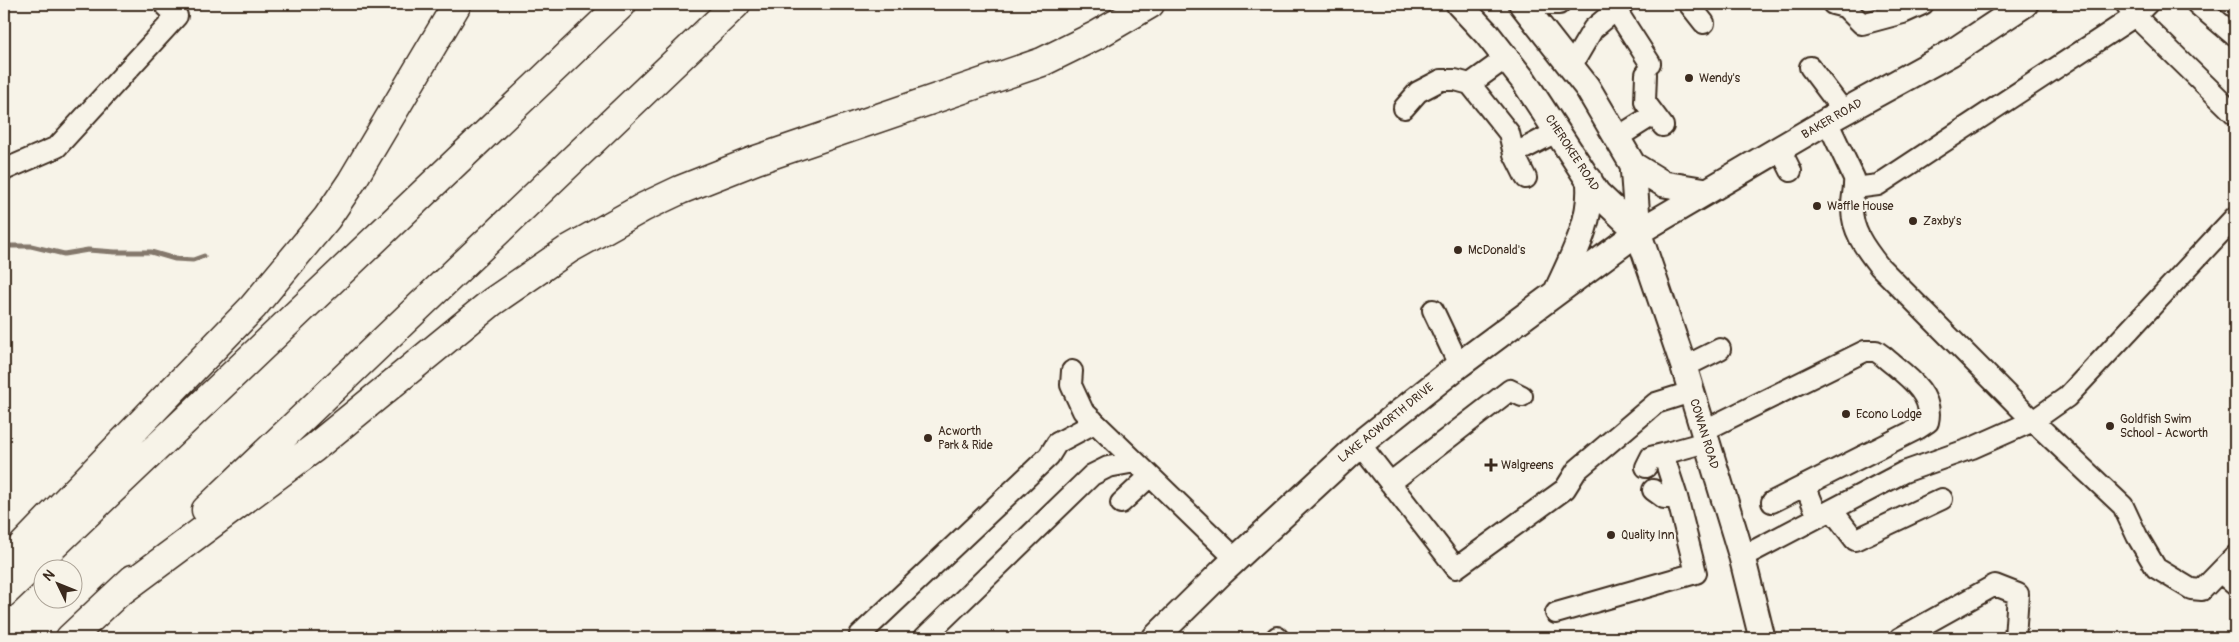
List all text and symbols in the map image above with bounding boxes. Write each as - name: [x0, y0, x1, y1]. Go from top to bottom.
- place label: Wendy's: [1699, 71, 1741, 86]
- marker: Wendy's: [1683, 72, 1695, 84]
- street label: BAKER ROAD: [1799, 95, 1865, 142]
- street label: CHEROKEE ROAD: [1542, 112, 1603, 194]
- place label: Waffle House: [1827, 199, 1893, 214]
- marker: Waffle House: [1811, 200, 1823, 212]
- place label: Zaxby's: [1923, 214, 1962, 229]
- marker: Zaxby's: [1907, 215, 1919, 227]
- place label: McDonald's: [1468, 243, 1526, 258]
- marker: McDonald's: [1452, 244, 1464, 256]
- street label: LAKE ACWORTH DRIVE: [1335, 380, 1437, 466]
- street label: COWAN ROAD: [1686, 397, 1722, 471]
- place label: Econo Lodge: [1856, 407, 1922, 422]
- marker: Econo Lodge: [1840, 408, 1852, 420]
- place label: Goldfish Swim School - Acworth: [2120, 412, 2208, 441]
- marker: Goldfish Swim School - Acworth: [2104, 420, 2116, 432]
- place label: Acworth Park & Ride: [938, 424, 993, 453]
- marker: Acworth Park & Ride: [922, 432, 934, 444]
- place label: Walgreens: [1501, 458, 1554, 473]
- marker: Walgreens: [1485, 459, 1497, 471]
- place label: Quality Inn: [1621, 528, 1675, 543]
- marker: Quality Inn: [1605, 529, 1617, 541]
- north arrow: [32, 560, 82, 610]
- text: N: [39, 566, 58, 585]

